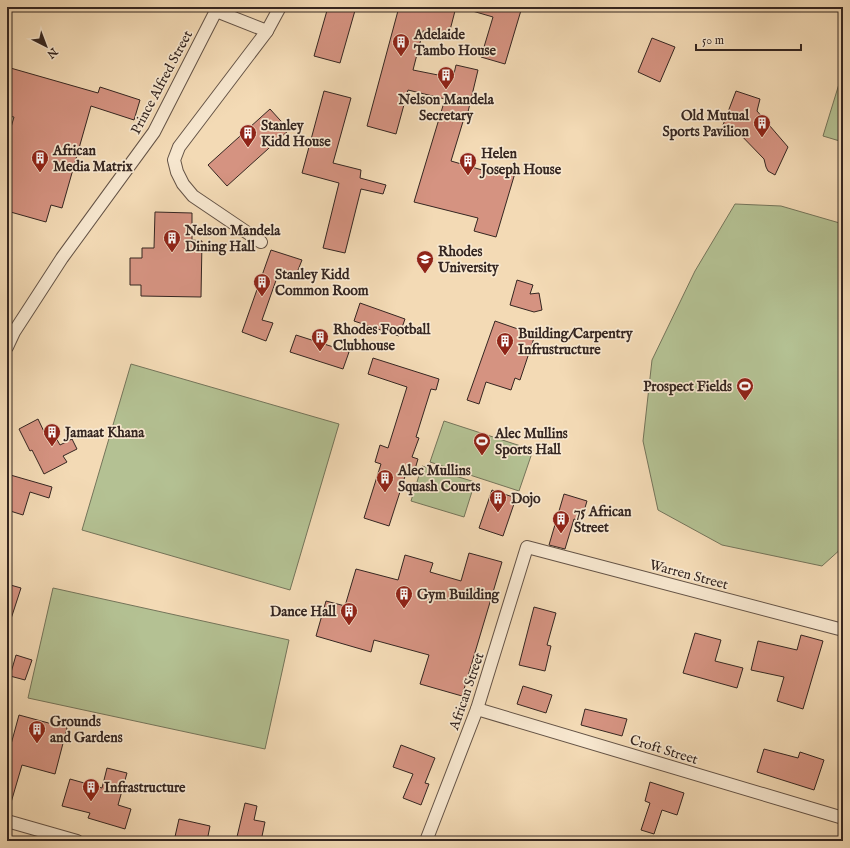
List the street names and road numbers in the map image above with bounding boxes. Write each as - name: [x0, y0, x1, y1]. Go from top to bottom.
- street label: Prince Alfred Street: [127, 27, 197, 138]
- street label: Warren Street: [648, 556, 730, 594]
- street label: African Street: [445, 650, 489, 733]
- street label: Croft Street: [627, 731, 700, 769]

